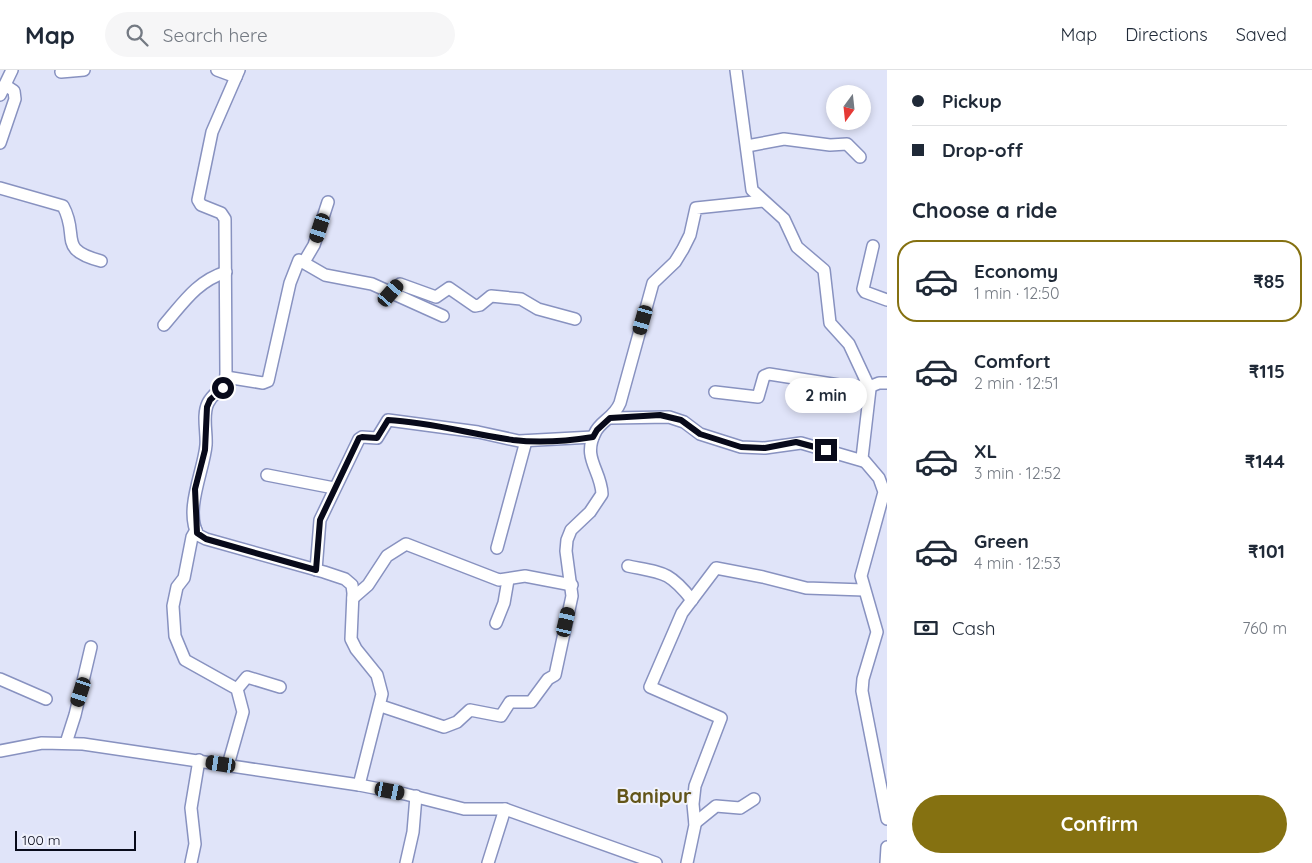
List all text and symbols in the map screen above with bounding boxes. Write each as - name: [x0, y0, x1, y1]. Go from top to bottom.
- search box: [105, 12, 455, 57]
- text: Map: [25, 20, 75, 50]
- icon: search: [123, 21, 151, 49]
- text: Search here: [163, 23, 268, 47]
- text: Map: [1060, 23, 1097, 46]
- text: Directions: [1125, 23, 1208, 46]
- text: Saved: [1236, 23, 1287, 46]
- north arrow: [826, 85, 871, 130]
- map controls: [826, 85, 871, 130]
- text: Pickup: [942, 89, 1002, 113]
- text: Drop-off: [942, 138, 1023, 162]
- text: Choose a ride: [912, 196, 1057, 224]
- car: [308, 211, 331, 245]
- icon: car: [914, 259, 959, 304]
- text: Economy: [974, 259, 1058, 283]
- text: ₹85: [1253, 269, 1285, 293]
- car: [375, 277, 406, 309]
- text: 1 min · 12:50: [974, 283, 1059, 303]
- car: [631, 304, 654, 336]
- icon: car: [914, 349, 959, 394]
- text: Comfort: [974, 349, 1051, 373]
- text: ₹115: [1249, 359, 1285, 383]
- text: 2 min · 12:51: [974, 373, 1059, 393]
- route start: [212, 377, 234, 399]
- callout: 2 min: [785, 378, 867, 412]
- text: 2 min: [805, 385, 847, 405]
- route end: [815, 439, 837, 461]
- icon: car: [914, 439, 959, 484]
- text: XL: [974, 439, 997, 463]
- text: ₹144: [1245, 449, 1285, 473]
- text: 3 min · 12:52: [974, 463, 1061, 483]
- icon: car: [914, 529, 959, 574]
- text: Green: [974, 529, 1029, 553]
- text: ₹101: [1248, 539, 1285, 563]
- text: 4 min · 12:53: [974, 553, 1061, 573]
- car: [555, 606, 576, 638]
- icon: cash: [912, 614, 940, 642]
- text: Cash: [952, 616, 996, 640]
- text: 760 m: [1242, 618, 1287, 638]
- car: [69, 675, 92, 709]
- car: [205, 754, 236, 774]
- car: [373, 781, 406, 801]
- district label: Banipur: [616, 783, 692, 808]
- button: Confirm: [912, 795, 1287, 853]
- scale bar: [15, 828, 136, 851]
- text: 100 m: [22, 831, 60, 849]

